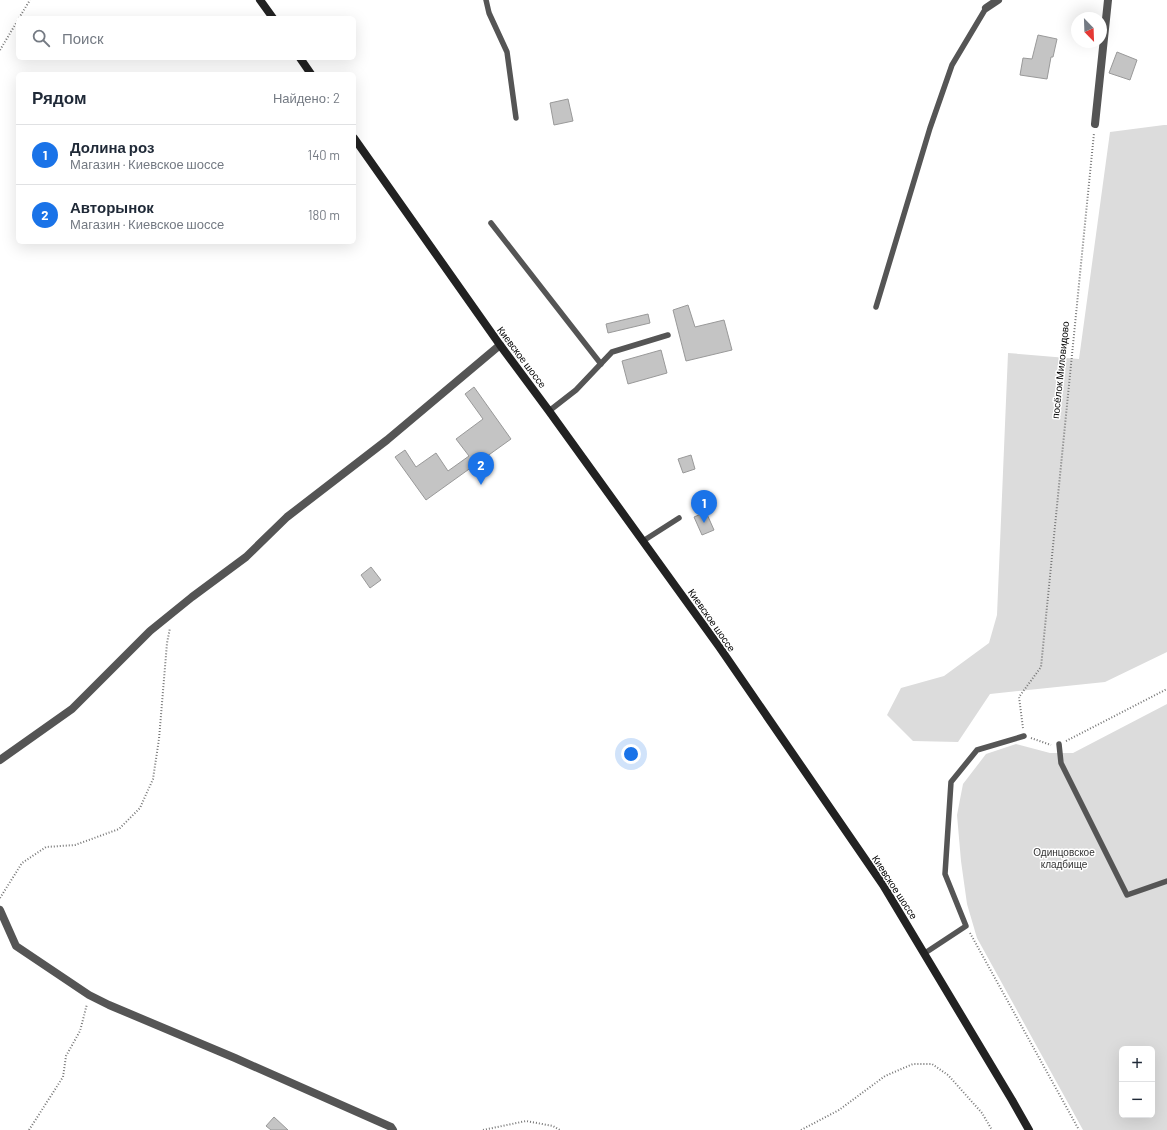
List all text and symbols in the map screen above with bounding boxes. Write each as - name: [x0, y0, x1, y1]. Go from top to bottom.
- north arrow: [1071, 12, 1107, 48]
- search box: [16, 16, 356, 60]
- icon: search: [30, 27, 52, 49]
- text: Поиск: [62, 29, 104, 47]
- text: Рядом: [32, 87, 87, 107]
- text: Найдено: 2: [273, 90, 340, 106]
- text: Долина роз: [70, 138, 154, 156]
- text: 1: [43, 147, 47, 163]
- text: 140 m: [308, 147, 340, 163]
- text: Магазин · Киевское шоссе: [70, 156, 224, 172]
- text: Авторынок: [70, 198, 154, 216]
- text: 2: [41, 207, 49, 223]
- text: 180 m: [308, 207, 340, 223]
- text: Магазин · Киевское шоссе: [70, 216, 224, 232]
- street label: посёлок Миловидово: [1049, 320, 1071, 419]
- street label: Киевское шоссе: [495, 324, 549, 390]
- pin: 2: [468, 452, 494, 485]
- pin: 1: [691, 490, 717, 523]
- street label: Киевское шоссе: [686, 586, 738, 654]
- your location: [621, 744, 641, 764]
- park label: Одинцовское кладбище: [1033, 846, 1095, 870]
- street label: Киевское шоссе: [870, 853, 920, 922]
- map controls: [1119, 1046, 1155, 1118]
- button: +: [1119, 1046, 1155, 1082]
- button: −: [1119, 1082, 1155, 1118]

